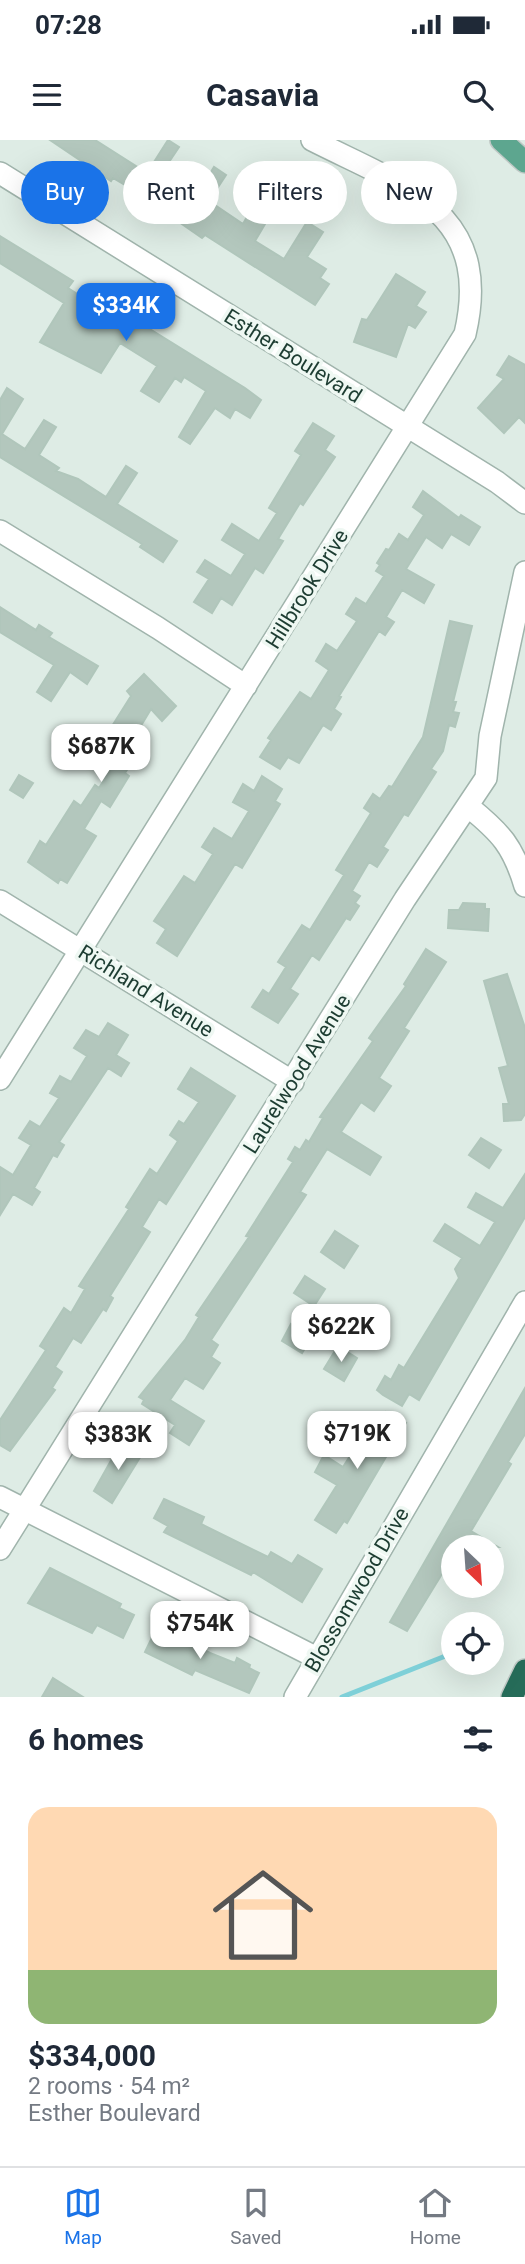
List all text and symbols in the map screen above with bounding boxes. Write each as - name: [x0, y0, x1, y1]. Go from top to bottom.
- text: 07:28: [35, 10, 102, 40]
- icon: menu: [28, 76, 66, 114]
- text: Casavia: [206, 76, 319, 114]
- icon: search: [459, 76, 497, 114]
- chip: Buy: [21, 161, 109, 224]
- chip: Rent: [123, 161, 219, 224]
- chip: Filters: [233, 161, 347, 224]
- chip: New: [361, 161, 457, 224]
- pin: $334K: [77, 284, 175, 343]
- text: $334K: [92, 292, 160, 319]
- street label: Esther Boulevard: [220, 304, 366, 408]
- street label: Hillbrook Drive: [261, 525, 353, 653]
- pin: $687K: [52, 724, 150, 784]
- text: $687K: [67, 733, 135, 760]
- street label: Richland Avenue: [74, 940, 218, 1042]
- street label: Laurelwood Avenue: [238, 990, 356, 1158]
- pin: $622K: [292, 1304, 390, 1364]
- text: $622K: [307, 1313, 375, 1340]
- pin: $383K: [69, 1412, 167, 1472]
- pin: $719K: [308, 1412, 406, 1471]
- text: $719K: [323, 1420, 391, 1447]
- text: $383K: [84, 1421, 152, 1448]
- street label: Blossomwood Drive: [300, 1503, 414, 1677]
- north arrow: [441, 1535, 504, 1598]
- map controls: [441, 1535, 504, 1675]
- pin: $754K: [151, 1602, 249, 1661]
- text: $754K: [166, 1610, 234, 1637]
- button: locate: [441, 1612, 504, 1675]
- icon: filters: [459, 1720, 497, 1758]
- text: 6 homes: [28, 1722, 144, 1757]
- icon: home: [200, 1852, 326, 1978]
- text: $334,000: [28, 2038, 156, 2073]
- text: 2 rooms · 54 m²: [28, 2073, 190, 2100]
- text: Esther Boulevard: [28, 2100, 201, 2127]
- tab: Map: [64, 2184, 102, 2249]
- tab: Saved: [230, 2184, 282, 2249]
- tab: Home: [410, 2184, 461, 2249]

